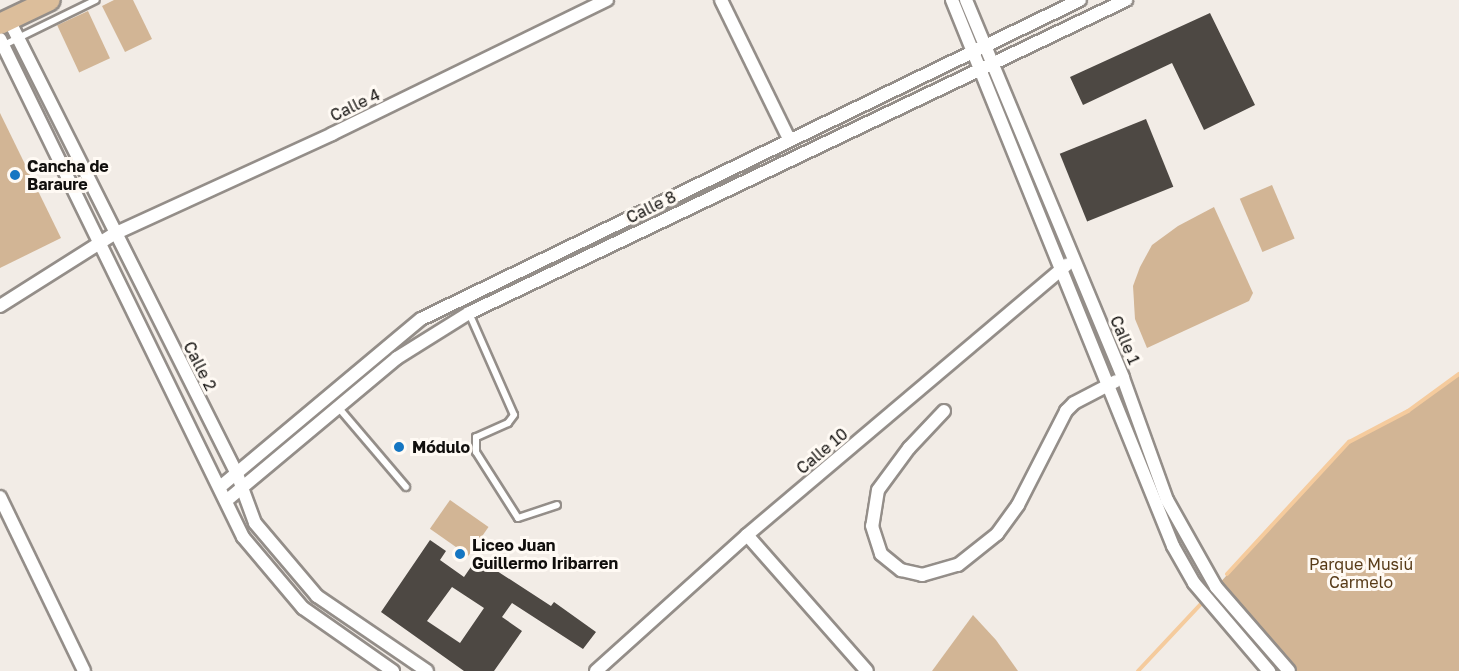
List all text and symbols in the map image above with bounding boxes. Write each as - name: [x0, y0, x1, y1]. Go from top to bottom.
- street label: Calle 4: [327, 85, 383, 125]
- place label: Cancha de Baraure: [27, 156, 109, 194]
- marker: Cancha de Baraure: [8, 168, 22, 182]
- street label: Calle 8: [623, 187, 679, 227]
- street label: Calle 1: [1106, 313, 1144, 367]
- street label: Calle 2: [180, 338, 220, 394]
- street label: Calle 10: [792, 424, 852, 478]
- place label: Módulo: [412, 437, 470, 457]
- marker: Módulo: [390, 438, 408, 456]
- place label: Liceo Juan Guillermo Iribarren: [472, 535, 618, 573]
- marker: Liceo Juan Guillermo Iribarren: [453, 547, 467, 561]
- park label: Parque Musiú Carmelo: [1309, 554, 1413, 592]

